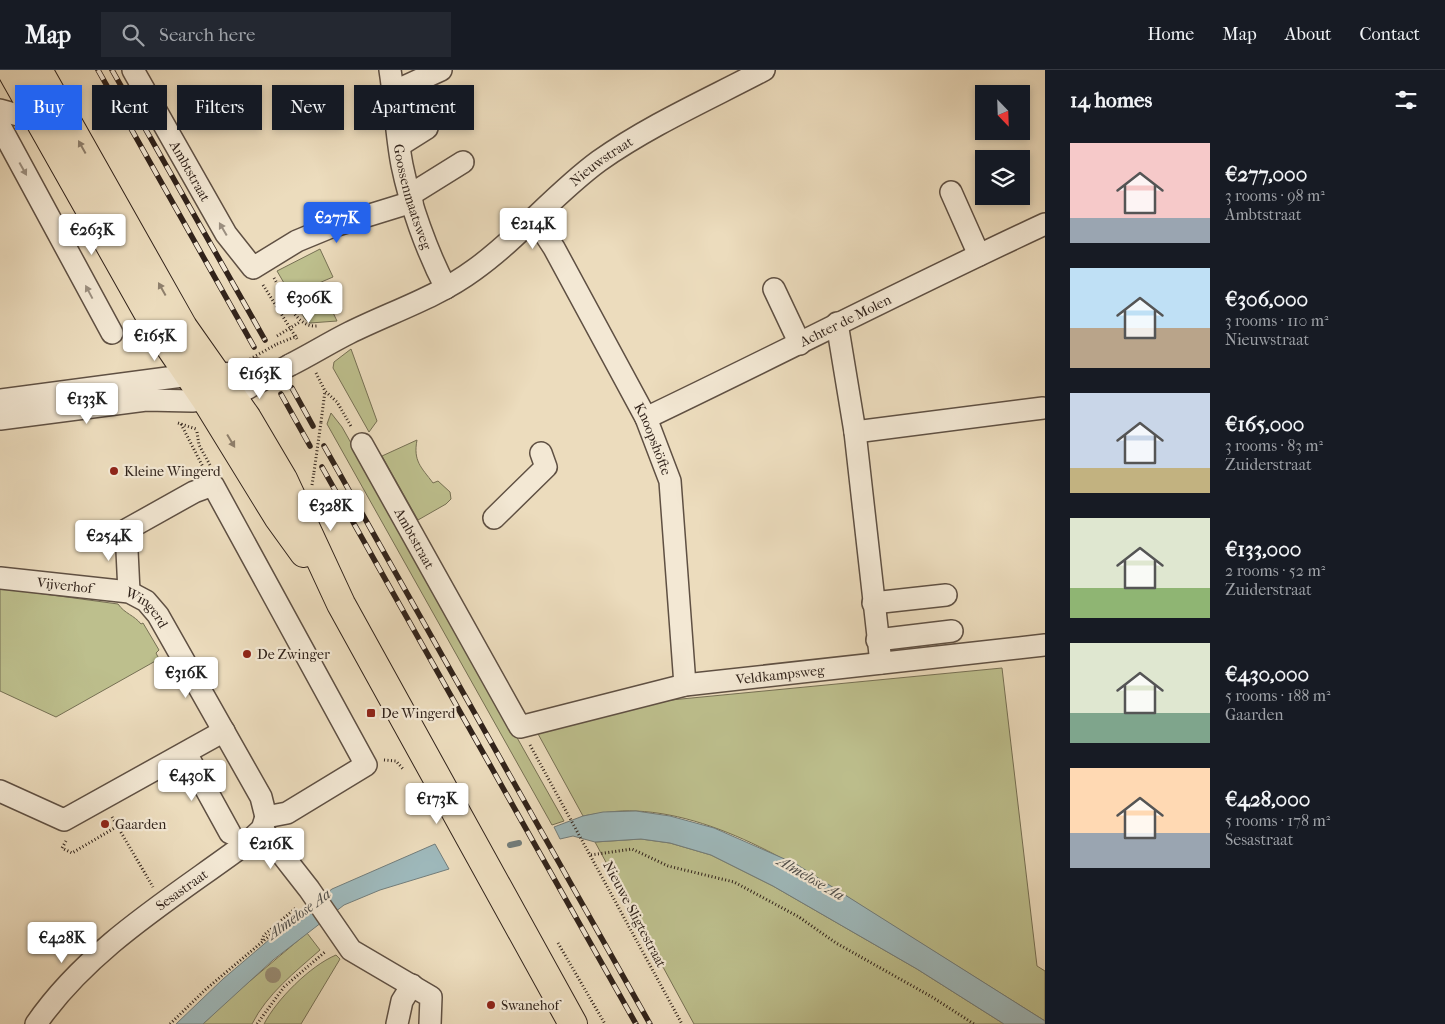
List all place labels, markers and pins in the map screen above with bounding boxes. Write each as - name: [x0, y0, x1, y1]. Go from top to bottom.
- pin: €277K: [302, 202, 372, 244]
- pin: €214K: [498, 208, 568, 250]
- pin: €263K: [57, 214, 127, 256]
- pin: €306K: [274, 282, 344, 324]
- pin: €165K: [120, 320, 190, 362]
- pin: €163K: [225, 358, 295, 400]
- pin: €133K: [52, 382, 122, 425]
- place label: Kleine Wingerd: [124, 463, 221, 480]
- marker: Kleine Wingerd: [108, 465, 120, 477]
- pin: €328K: [296, 490, 366, 532]
- pin: €254K: [74, 520, 144, 562]
- place label: De Zwinger: [257, 646, 330, 663]
- marker: De Zwinger: [241, 648, 253, 660]
- pin: €316K: [151, 656, 221, 699]
- place label: De Wingerd: [381, 705, 456, 722]
- marker: De Wingerd: [365, 707, 377, 719]
- pin: €430K: [157, 760, 227, 802]
- pin: €173K: [402, 782, 472, 825]
- place label: Gaarden: [115, 816, 166, 833]
- marker: Gaarden: [99, 818, 111, 830]
- pin: €216K: [236, 828, 306, 870]
- pin: €428K: [27, 922, 97, 964]
- place label: Swanehof: [501, 997, 562, 1014]
- marker: Swanehof: [485, 999, 497, 1011]

